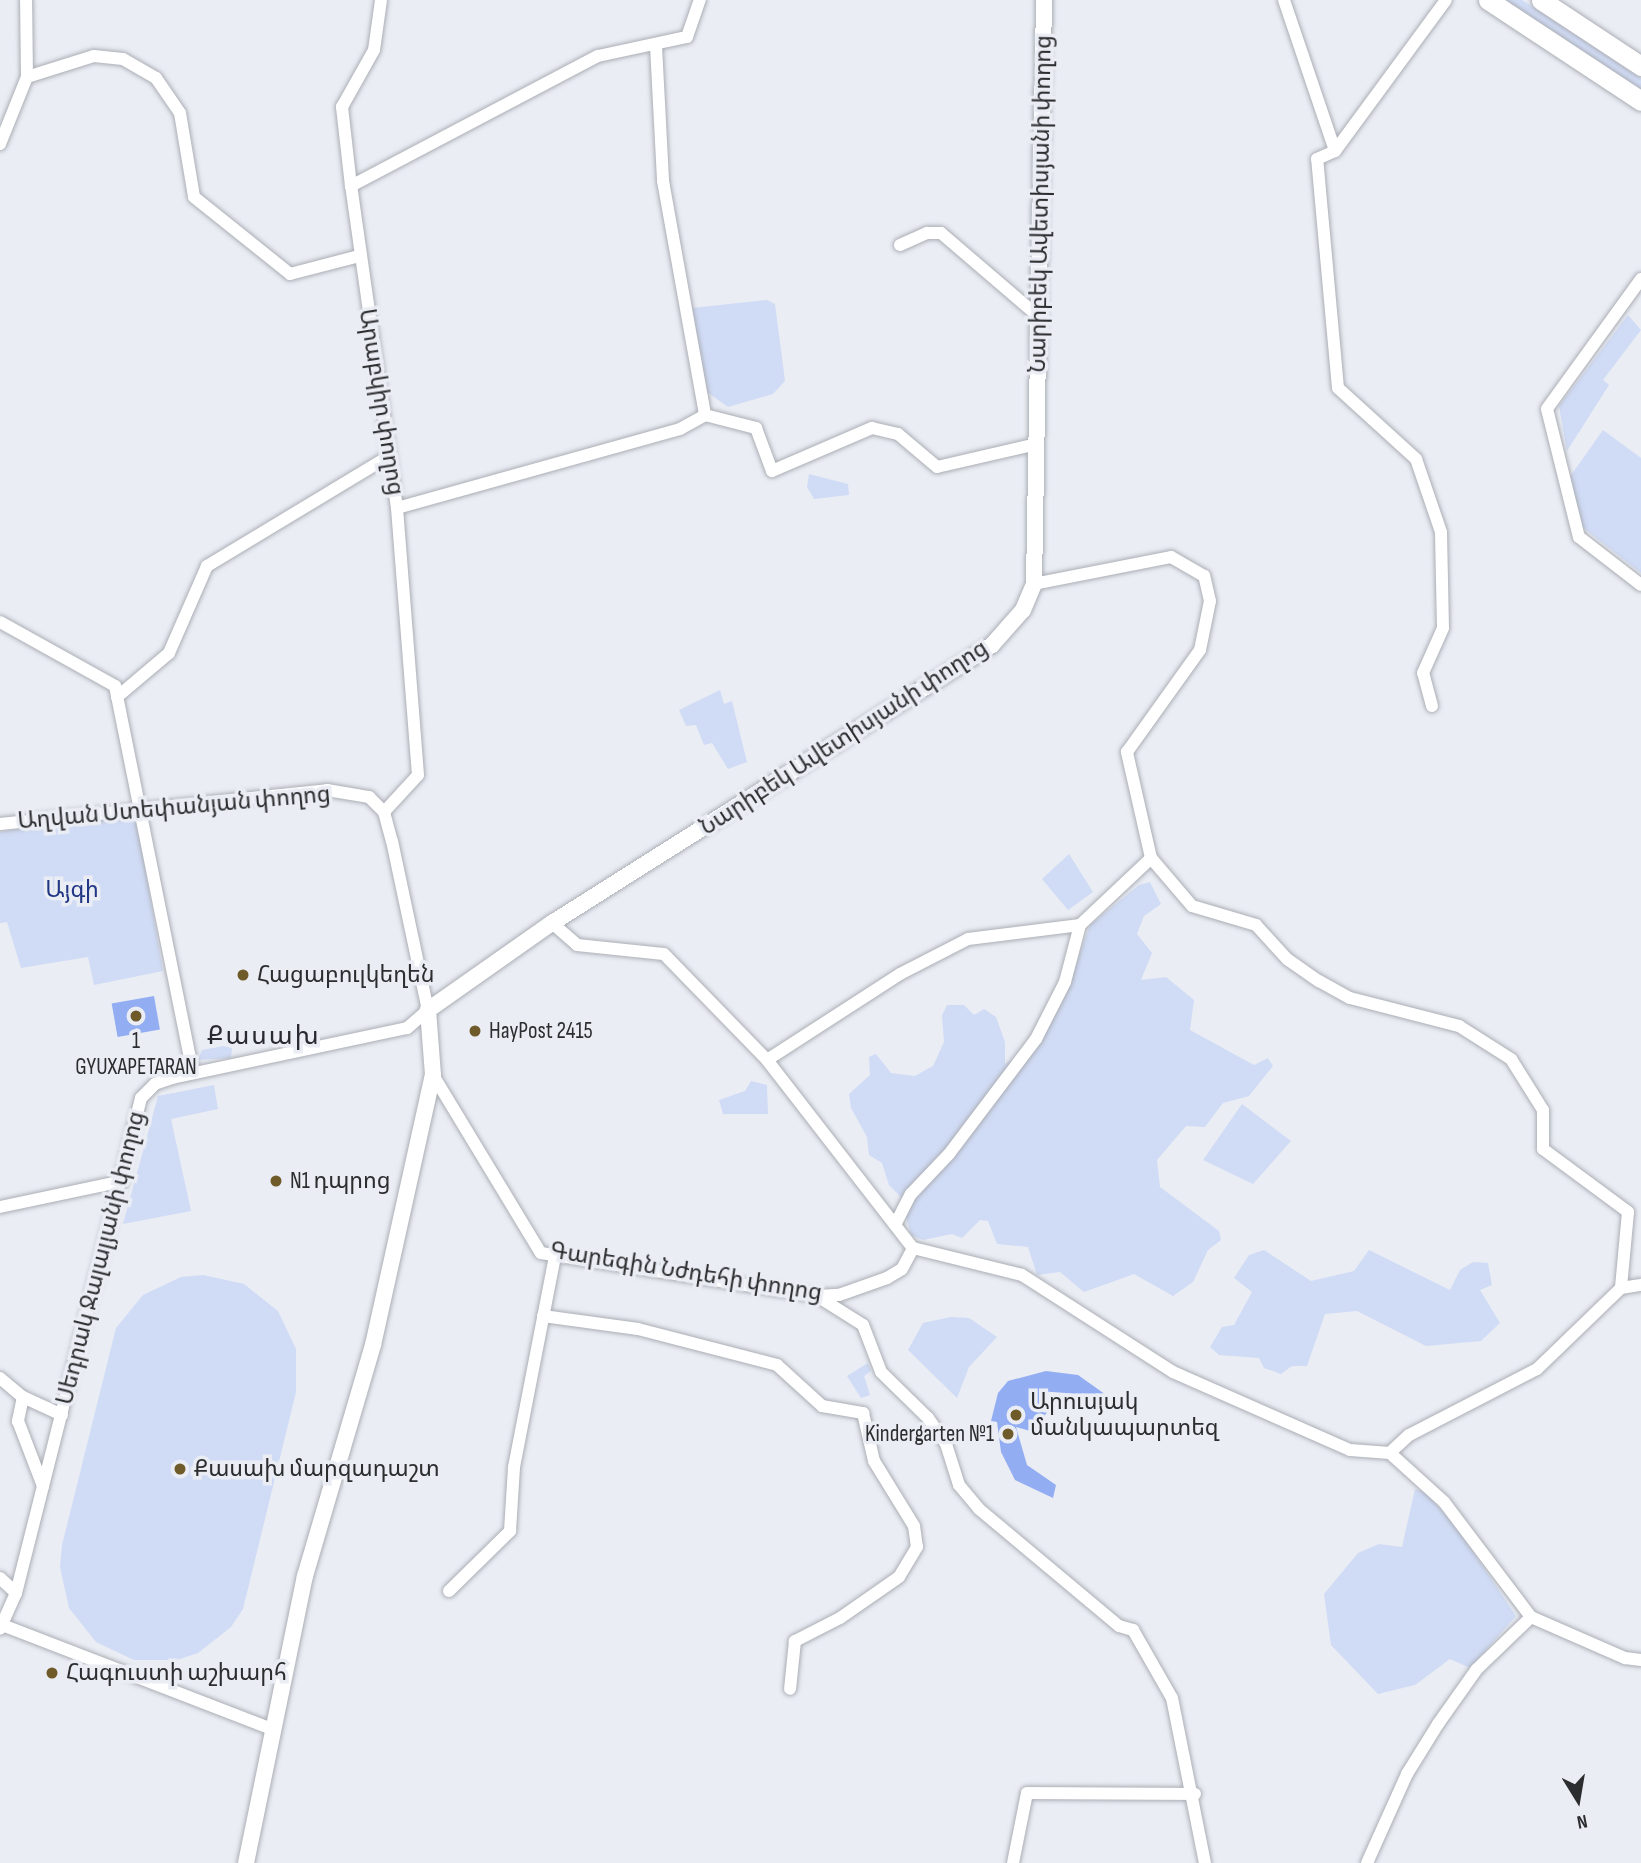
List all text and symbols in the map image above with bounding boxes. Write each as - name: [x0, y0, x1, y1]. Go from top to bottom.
- street label: Նարիբեկ Ավետիսյանի փողոց: [1024, 35, 1058, 373]
- street label: Արաբկիր փողոց: [353, 307, 409, 497]
- street label: Նարիբեկ Ավետիսյանի փողոց: [695, 634, 993, 842]
- street label: Աղվան Ստեփանյան փողոց: [16, 781, 332, 835]
- park label: Այգի: [45, 876, 99, 904]
- place label: Հացաբուլկեղեն: [257, 961, 434, 989]
- marker: Հացաբուլկեղեն: [235, 967, 251, 983]
- marker: 1 GYUXAPETARAN: [128, 1008, 144, 1024]
- place label: HayPost 2415: [489, 1017, 593, 1045]
- district label: Քասախ: [208, 1021, 320, 1053]
- marker: HayPost 2415: [467, 1023, 483, 1039]
- place label: 1 GYUXAPETARAN: [75, 1027, 197, 1081]
- street label: Սեդրակ Ջալալյանի փողոց: [51, 1108, 151, 1408]
- place label: N1 դպրոց: [290, 1167, 391, 1195]
- marker: N1 դպրոց: [268, 1173, 284, 1189]
- street label: Գարեգին Նժդեհի փողոց: [548, 1237, 824, 1307]
- place label: Արուսյակ մանկապարտեզ: [1030, 1388, 1219, 1442]
- marker: Արուսյակ մանկապարտեզ: [1008, 1407, 1024, 1423]
- place label: Kindergarten №1: [865, 1420, 994, 1448]
- marker: Kindergarten №1: [1000, 1426, 1016, 1442]
- place label: Քասախ մարզադաշտ: [194, 1455, 440, 1483]
- marker: Քասախ մարզադաշտ: [172, 1461, 188, 1477]
- place label: Հագուստի աշխարհ: [66, 1659, 287, 1687]
- marker: Հագուստի աշխարհ: [44, 1665, 60, 1681]
- north arrow: [1543, 1765, 1613, 1835]
- text: N: [1575, 1809, 1589, 1833]

